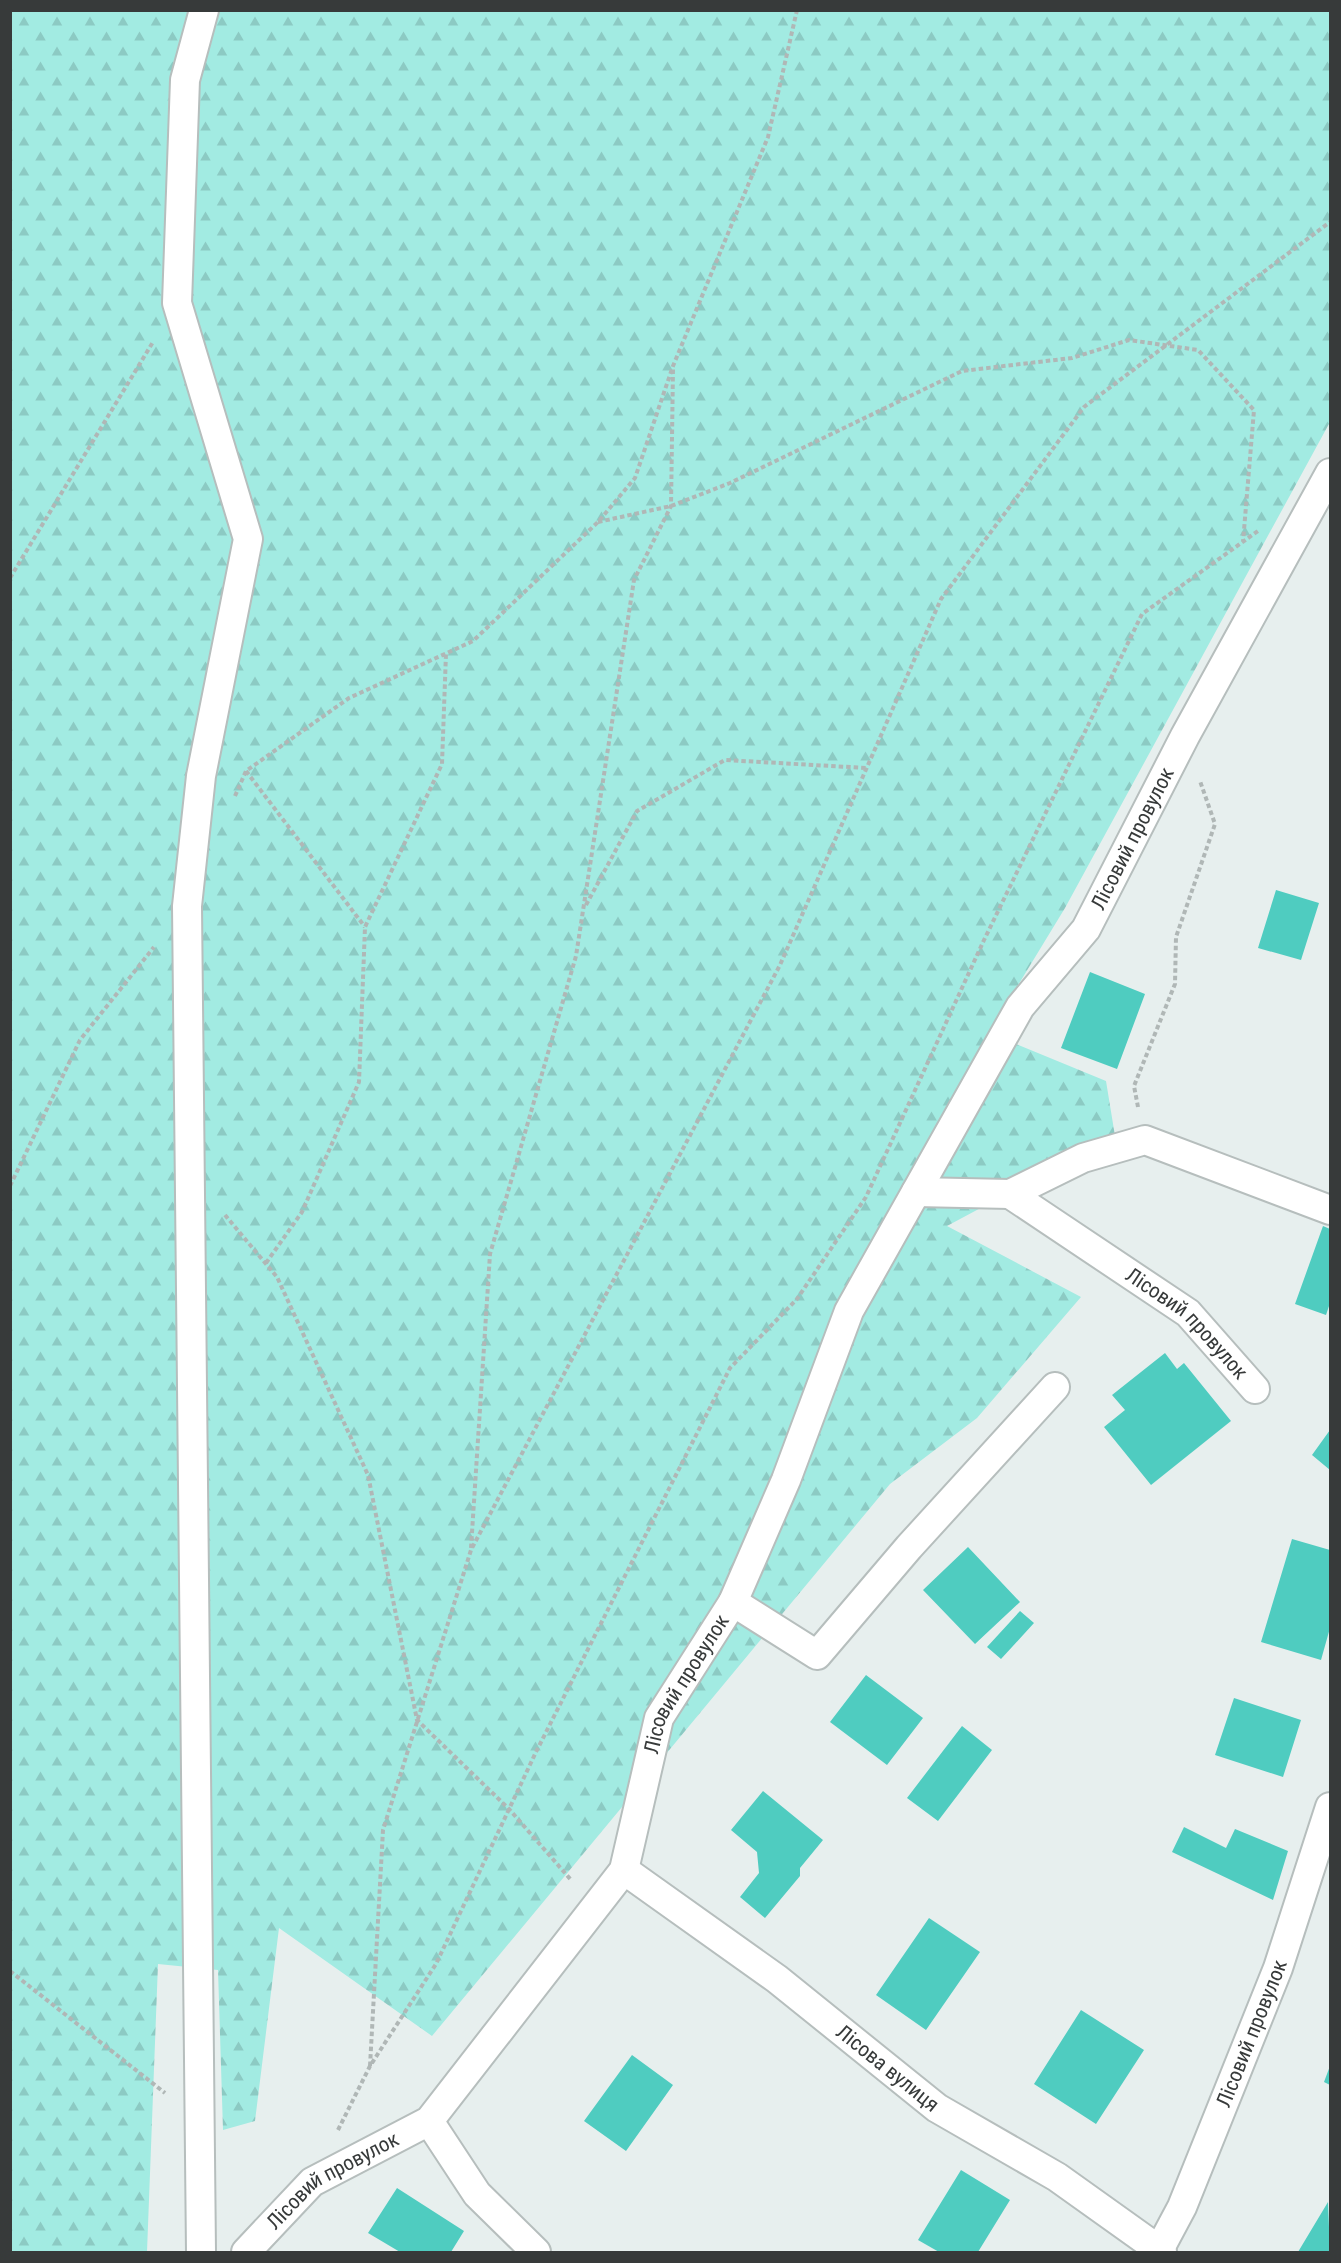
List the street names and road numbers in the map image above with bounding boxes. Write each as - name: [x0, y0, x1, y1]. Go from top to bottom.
- street label: Лісовий провулок: [1086, 763, 1179, 914]
- street label: Лісовий провулок: [1121, 1263, 1253, 1384]
- street label: Лісовий провулок: [639, 1610, 734, 1756]
- street label: Лісовий провулок: [1211, 1957, 1292, 2111]
- street label: Лісова вулиця: [831, 2020, 944, 2117]
- street label: Лісовий провулок: [262, 2127, 403, 2234]

